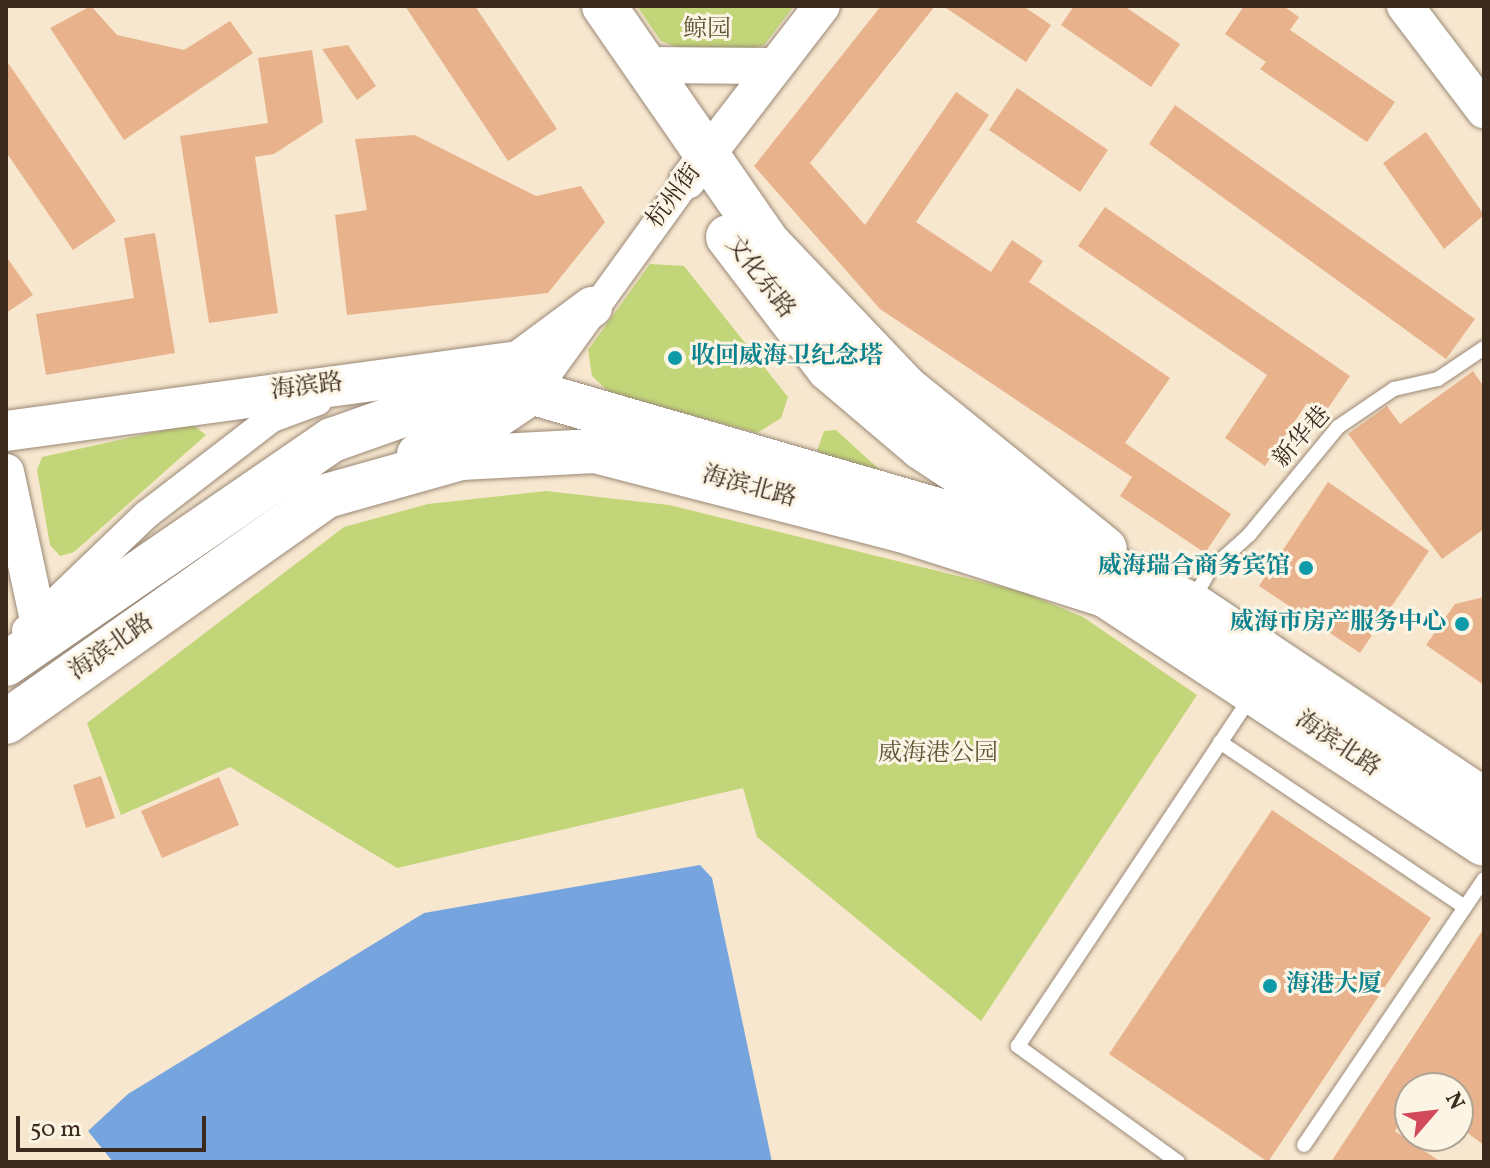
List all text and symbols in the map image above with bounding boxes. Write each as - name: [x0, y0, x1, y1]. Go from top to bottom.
- park label: 鲸园: [683, 17, 731, 45]
- street label: 杭州街: [642, 160, 708, 234]
- street label: 文化东路: [718, 231, 800, 325]
- place label: 收回威海卫纪念塔: [691, 344, 883, 372]
- marker: 收回威海卫纪念塔: [666, 349, 684, 367]
- street label: 海滨路: [270, 369, 344, 407]
- street label: 新华巷: [1268, 402, 1338, 474]
- street label: 海滨北路: [699, 462, 799, 514]
- place label: 威海瑞合商务宾馆: [1098, 554, 1290, 582]
- marker: 威海瑞合商务宾馆: [1297, 559, 1315, 577]
- street label: 海滨北路: [64, 609, 160, 687]
- place label: 威海市房产服务中心: [1230, 610, 1446, 638]
- marker: 威海市房产服务中心: [1453, 615, 1471, 633]
- street label: 海滨北路: [1289, 706, 1385, 784]
- park label: 威海港公园: [878, 741, 998, 769]
- place label: 海港大厦: [1286, 972, 1382, 1000]
- marker: 海港大厦: [1261, 977, 1279, 995]
- north arrow: [1394, 1072, 1474, 1152]
- text: N: [1436, 1087, 1471, 1116]
- scale bar: [20, 1100, 210, 1150]
- text: 50 m: [30, 1113, 82, 1147]

